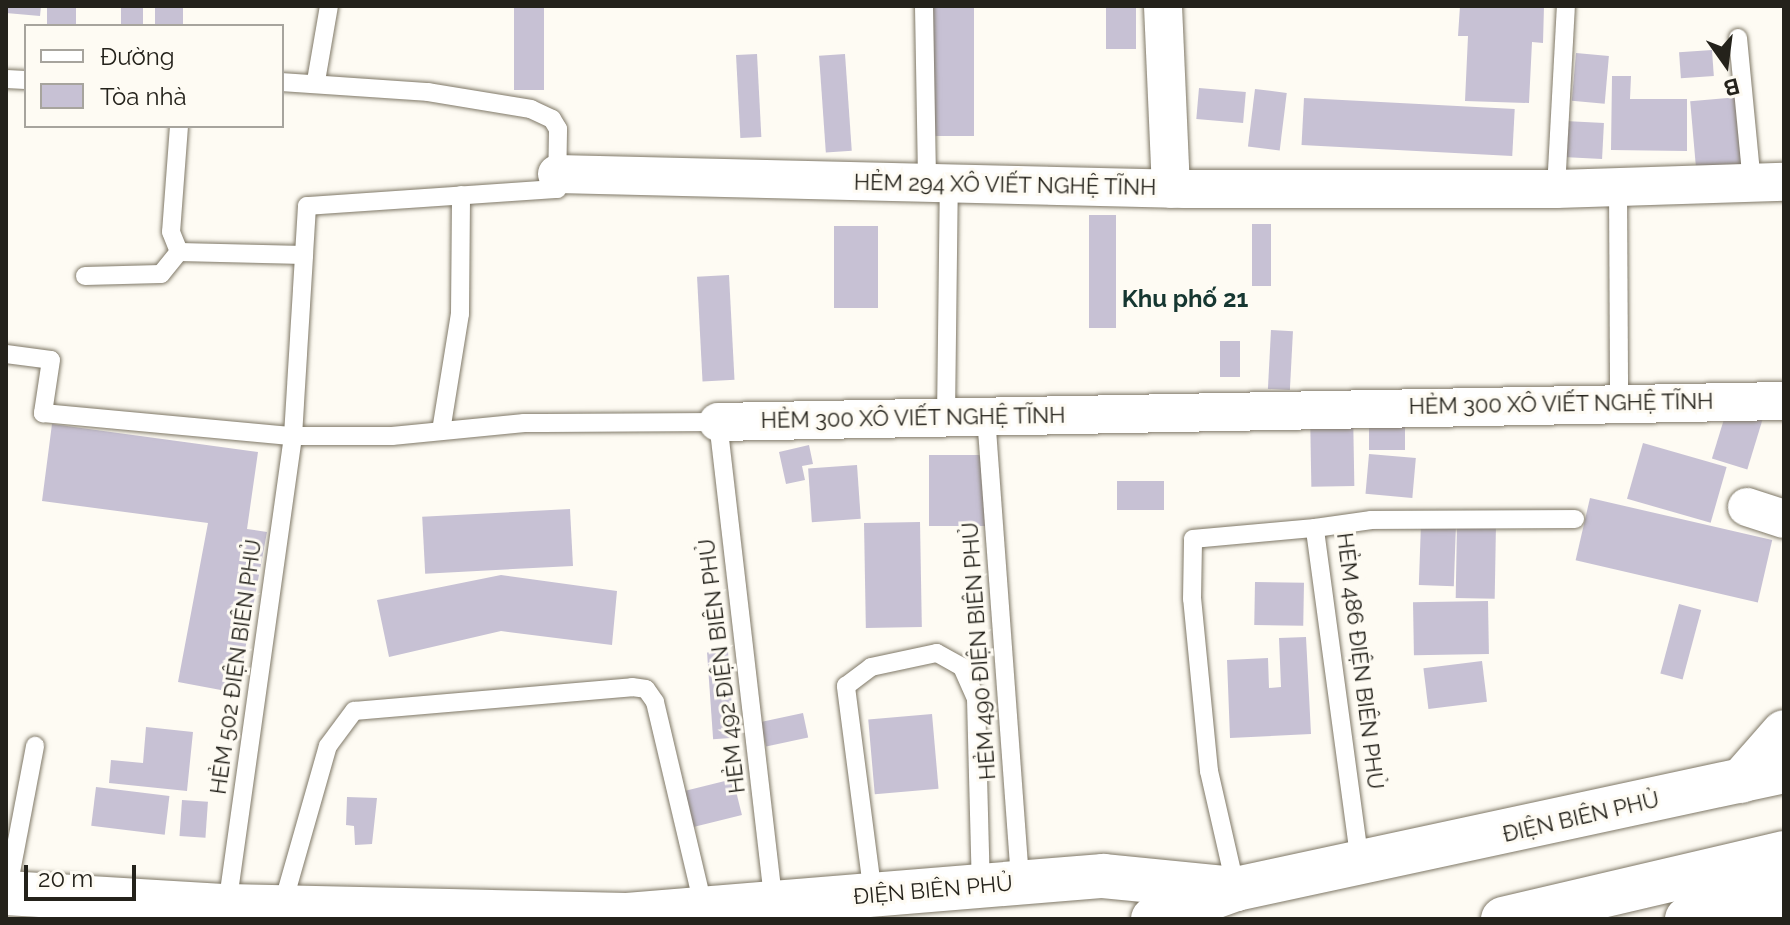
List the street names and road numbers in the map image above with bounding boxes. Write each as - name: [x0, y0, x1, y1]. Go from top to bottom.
- street label: HẺM 294 XÔ VIẾT NGHỆ TĨNH: [852, 169, 1158, 201]
- street label: HẺM 300 XÔ VIẾT NGHỆ TĨNH: [1407, 388, 1715, 420]
- street label: HẺM 300 XÔ VIẾT NGHỆ TĨNH: [759, 402, 1067, 434]
- street label: HẺM 490 ĐIỆN BIÊN PHỦ: [957, 521, 1001, 781]
- street label: HẺM 486 ĐIỆN BIÊN PHỦ: [1331, 531, 1389, 791]
- street label: HẺM 492 ĐIỆN BIÊN PHỦ: [693, 537, 751, 795]
- street label: HẺM 502 ĐIỆN BIÊN PHỦ: [205, 538, 267, 796]
- street label: ĐIỆN BIÊN PHỦ: [1500, 786, 1662, 848]
- street label: ĐIỆN BIÊN PHỦ: [852, 870, 1014, 910]

